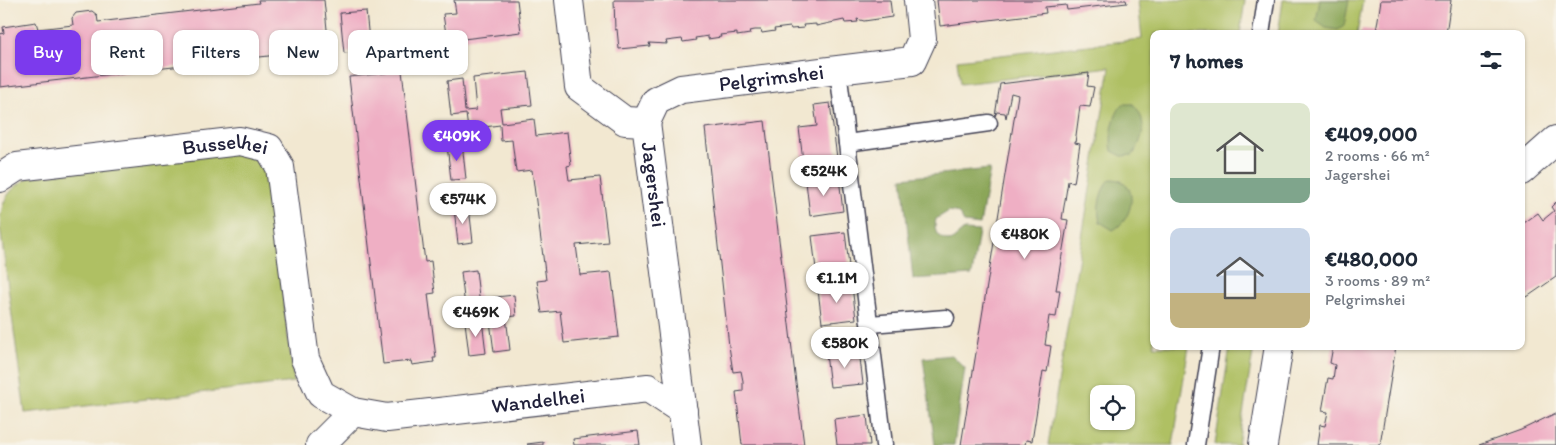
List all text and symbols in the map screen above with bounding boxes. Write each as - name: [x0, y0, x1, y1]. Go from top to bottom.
- chip: Buy: [15, 30, 81, 75]
- chip: Rent: [91, 30, 163, 75]
- chip: Filters: [173, 30, 259, 75]
- chip: New: [269, 30, 338, 75]
- chip: Apartment: [348, 30, 468, 75]
- icon: filters: [1477, 46, 1505, 74]
- text: 7 homes: [1170, 48, 1244, 73]
- street label: Pelgrimshei: [717, 59, 825, 96]
- pin: €409K: [422, 120, 492, 162]
- text: €409,000: [1325, 121, 1417, 146]
- icon: home: [1210, 123, 1270, 183]
- text: €409K: [433, 126, 481, 145]
- street label: Busselhei: [181, 128, 271, 160]
- street label: Jagershei: [637, 141, 672, 229]
- text: 2 rooms · 66 m²: [1325, 146, 1430, 165]
- pin: €524K: [789, 154, 859, 197]
- text: €524K: [801, 161, 847, 180]
- text: Jagershei: [1325, 165, 1390, 184]
- pin: €574K: [428, 182, 498, 225]
- text: €574K: [440, 189, 486, 208]
- pin: €480K: [990, 218, 1060, 260]
- text: €480K: [1001, 224, 1049, 243]
- text: €480,000: [1325, 246, 1418, 271]
- icon: home: [1210, 248, 1270, 308]
- pin: €1.1M: [802, 262, 872, 304]
- text: €1.1M: [817, 268, 857, 287]
- text: 3 rooms · 89 m²: [1325, 271, 1430, 290]
- text: Pelgrimshei: [1325, 290, 1405, 309]
- pin: €469K: [441, 296, 511, 338]
- text: €469K: [453, 302, 499, 321]
- pin: €580K: [810, 326, 880, 369]
- text: €580K: [822, 333, 868, 352]
- street label: Wandelhei: [490, 382, 586, 418]
- map controls: [1090, 385, 1135, 430]
- button: locate: [1090, 385, 1135, 430]

